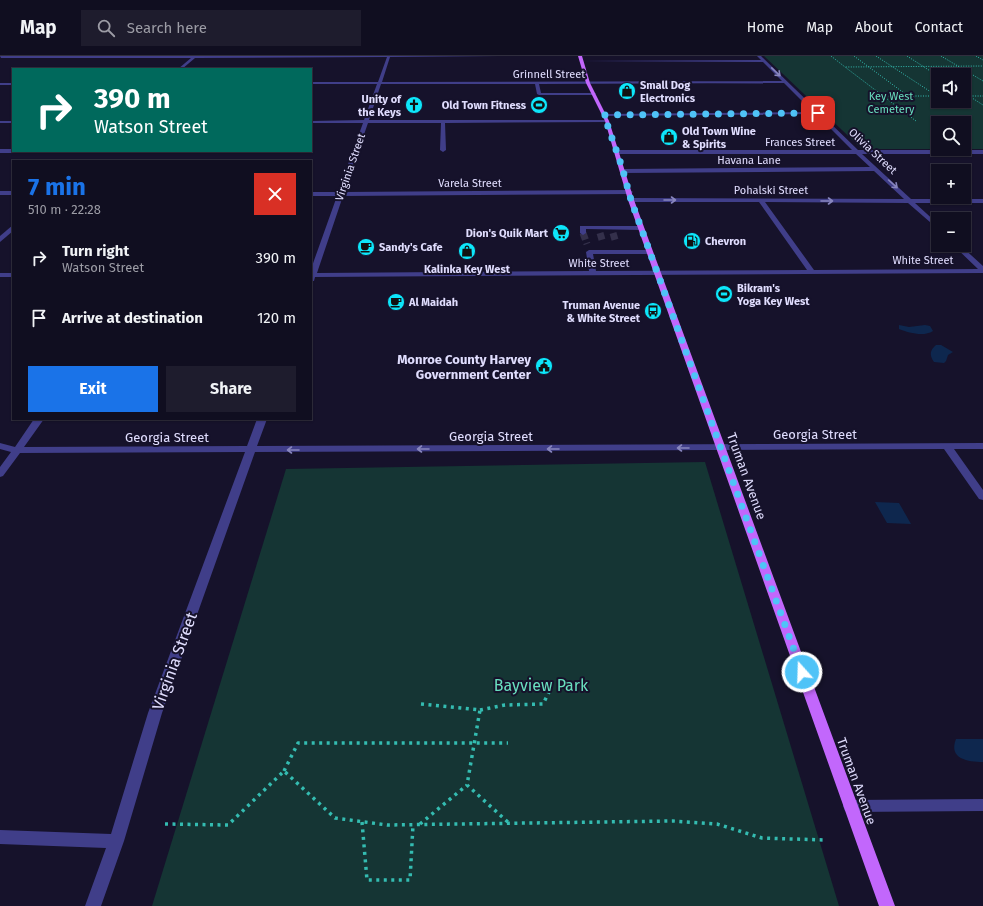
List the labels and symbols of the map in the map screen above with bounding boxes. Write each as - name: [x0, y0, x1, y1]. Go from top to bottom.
- one-way arrow: [771, 67, 781, 77]
- street label: Grinnell Street: [513, 68, 585, 81]
- place label: Small Dog Electronics: [640, 79, 696, 105]
- shop icon: Small Dog Electronics: [617, 81, 637, 101]
- park label: Key West Cemetery: [868, 90, 915, 116]
- place label: Unity of the Keys: [358, 93, 402, 119]
- church icon: Unity of the Keys: [404, 95, 424, 115]
- sports icon: Old Town Fitness: [529, 95, 549, 115]
- pin: [801, 96, 835, 130]
- place label: Old Town Fitness: [442, 99, 527, 112]
- place label: Old Town Wine & Spirits: [682, 125, 756, 151]
- street label: Olivia Street: [846, 126, 899, 177]
- shop icon: Old Town Wine & Spirits: [659, 127, 679, 147]
- street label: Virginia Street: [333, 132, 368, 203]
- street label: Frances Street: [765, 136, 835, 149]
- street label: Havana Lane: [717, 154, 781, 167]
- street label: Varela Street: [438, 177, 502, 190]
- one-way arrow: [887, 180, 898, 189]
- street label: Pohalski Street: [734, 184, 808, 197]
- one-way arrow: [663, 196, 676, 204]
- one-way arrow: [820, 197, 833, 205]
- supermarket icon: Dion's Quik Mart: [551, 223, 571, 243]
- place label: Dion's Quik Mart: [466, 227, 549, 240]
- fuel station icon: Chevron: [682, 231, 702, 251]
- place label: Chevron: [705, 235, 746, 248]
- cafe icon: Sandy's Cafe: [356, 237, 376, 257]
- place label: Sandy's Cafe: [379, 241, 443, 254]
- shop icon: Kalinka Key West: [457, 241, 477, 261]
- street label: White Street: [892, 254, 954, 267]
- street label: White Street: [568, 257, 630, 270]
- place label: Kalinka Key West: [424, 263, 511, 276]
- place label: Bikram's Yoga Key West: [736, 282, 810, 308]
- sports icon: Bikram's Yoga Key West: [714, 284, 734, 304]
- cafe icon: Al Maidah: [386, 292, 406, 312]
- place label: Al Maidah: [408, 296, 458, 309]
- place label: Truman Avenue & White Street: [563, 299, 641, 325]
- bus stop icon: Truman Avenue & White Street: [643, 301, 663, 321]
- place label: Monroe County Harvey Government Center: [397, 352, 532, 382]
- public building icon: Monroe County Harvey Government Center: [534, 356, 554, 376]
- street label: Georgia Street: [773, 427, 857, 442]
- street label: Georgia Street: [449, 429, 533, 444]
- street label: Georgia Street: [125, 430, 209, 445]
- street label: Truman Avenue: [724, 431, 769, 522]
- one-way arrow: [677, 444, 690, 452]
- one-way arrow: [417, 445, 430, 453]
- one-way arrow: [547, 445, 560, 453]
- one-way arrow: [287, 446, 300, 454]
- street label: Virginia Street: [148, 610, 201, 713]
- position arrow: [781, 651, 823, 693]
- park label: Bayview Park: [494, 676, 589, 695]
- street label: Truman Avenue: [834, 736, 879, 827]

